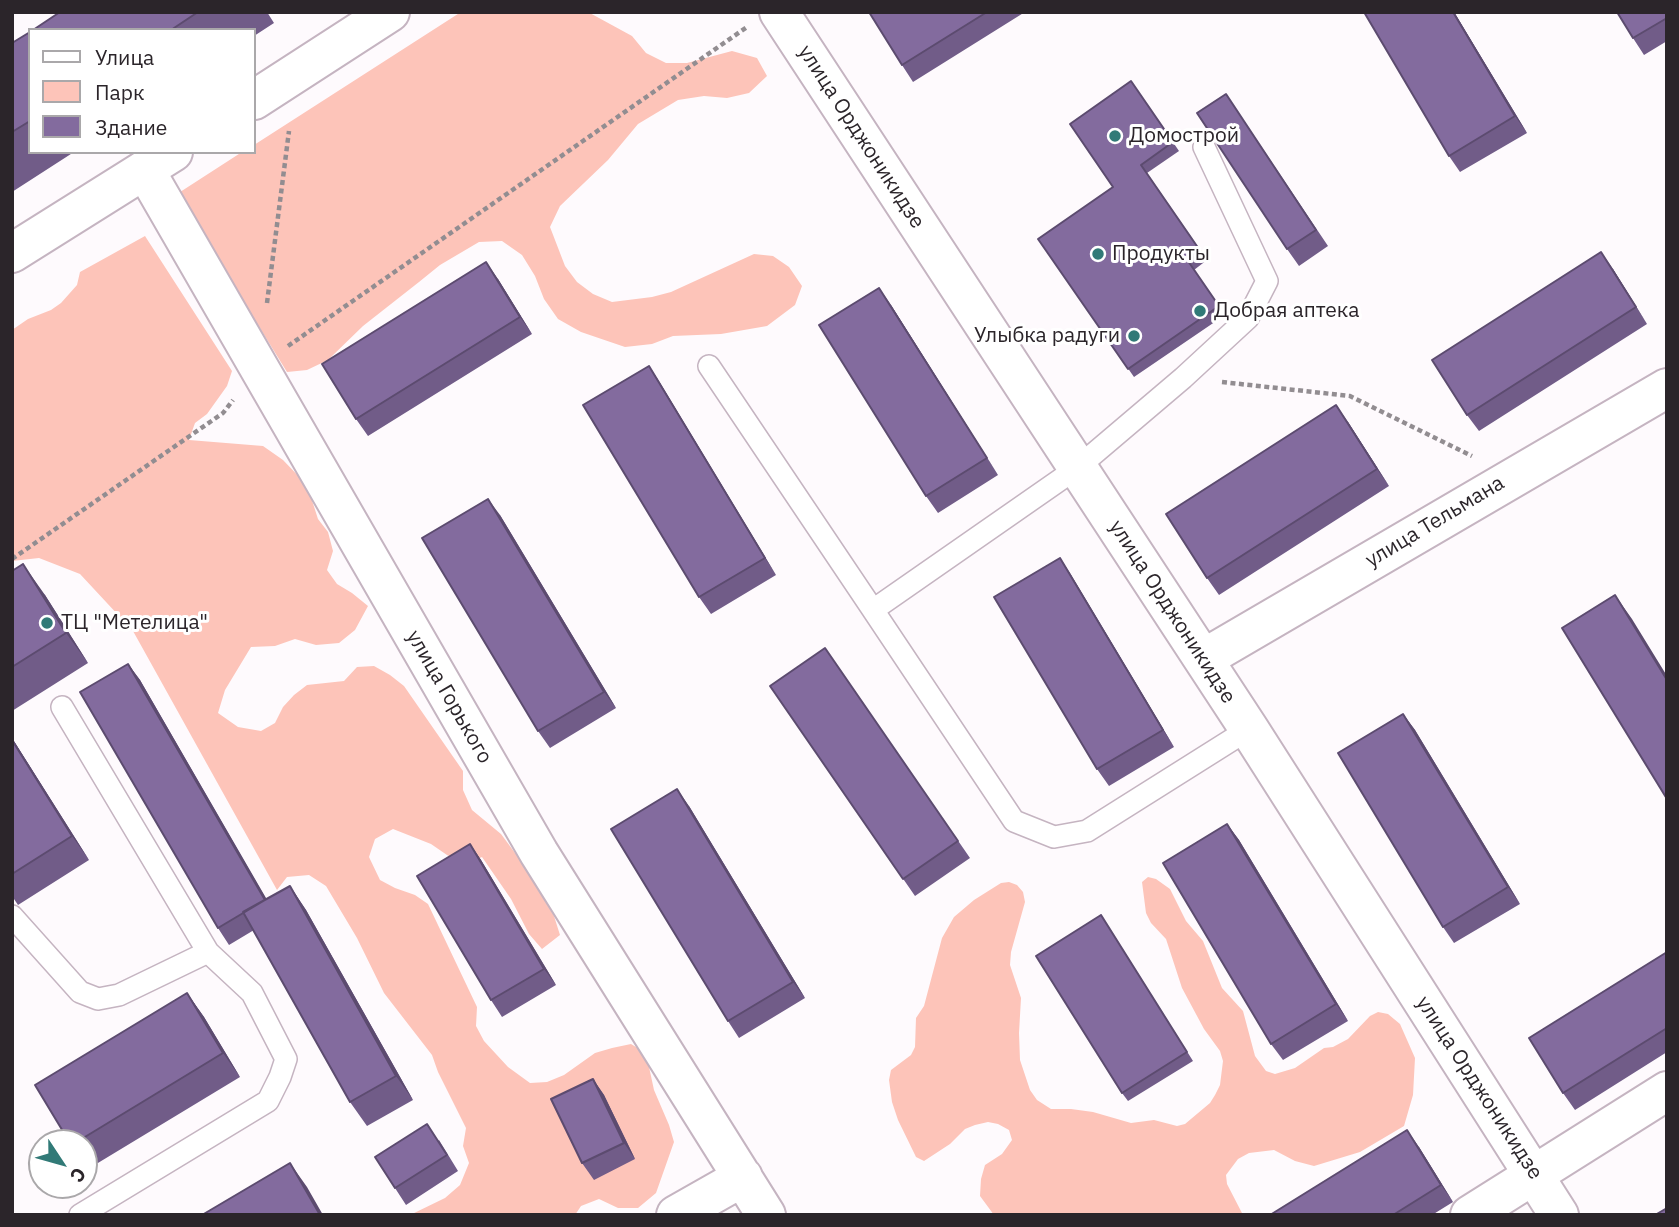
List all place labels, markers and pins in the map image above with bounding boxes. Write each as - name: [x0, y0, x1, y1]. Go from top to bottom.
- place label: Домострой: [1129, 123, 1239, 149]
- marker: Домострой: [1107, 128, 1123, 144]
- place label: Продукты: [1112, 241, 1210, 267]
- marker: Продукты: [1090, 246, 1106, 262]
- place label: Добрая аптека: [1214, 298, 1359, 324]
- marker: Добрая аптека: [1192, 303, 1208, 319]
- place label: Улыбка радуги: [974, 323, 1120, 349]
- marker: Улыбка радуги: [1126, 328, 1142, 344]
- place label: ТЦ "Метелица": [61, 610, 208, 636]
- marker: ТЦ "Метелица": [39, 615, 55, 631]

